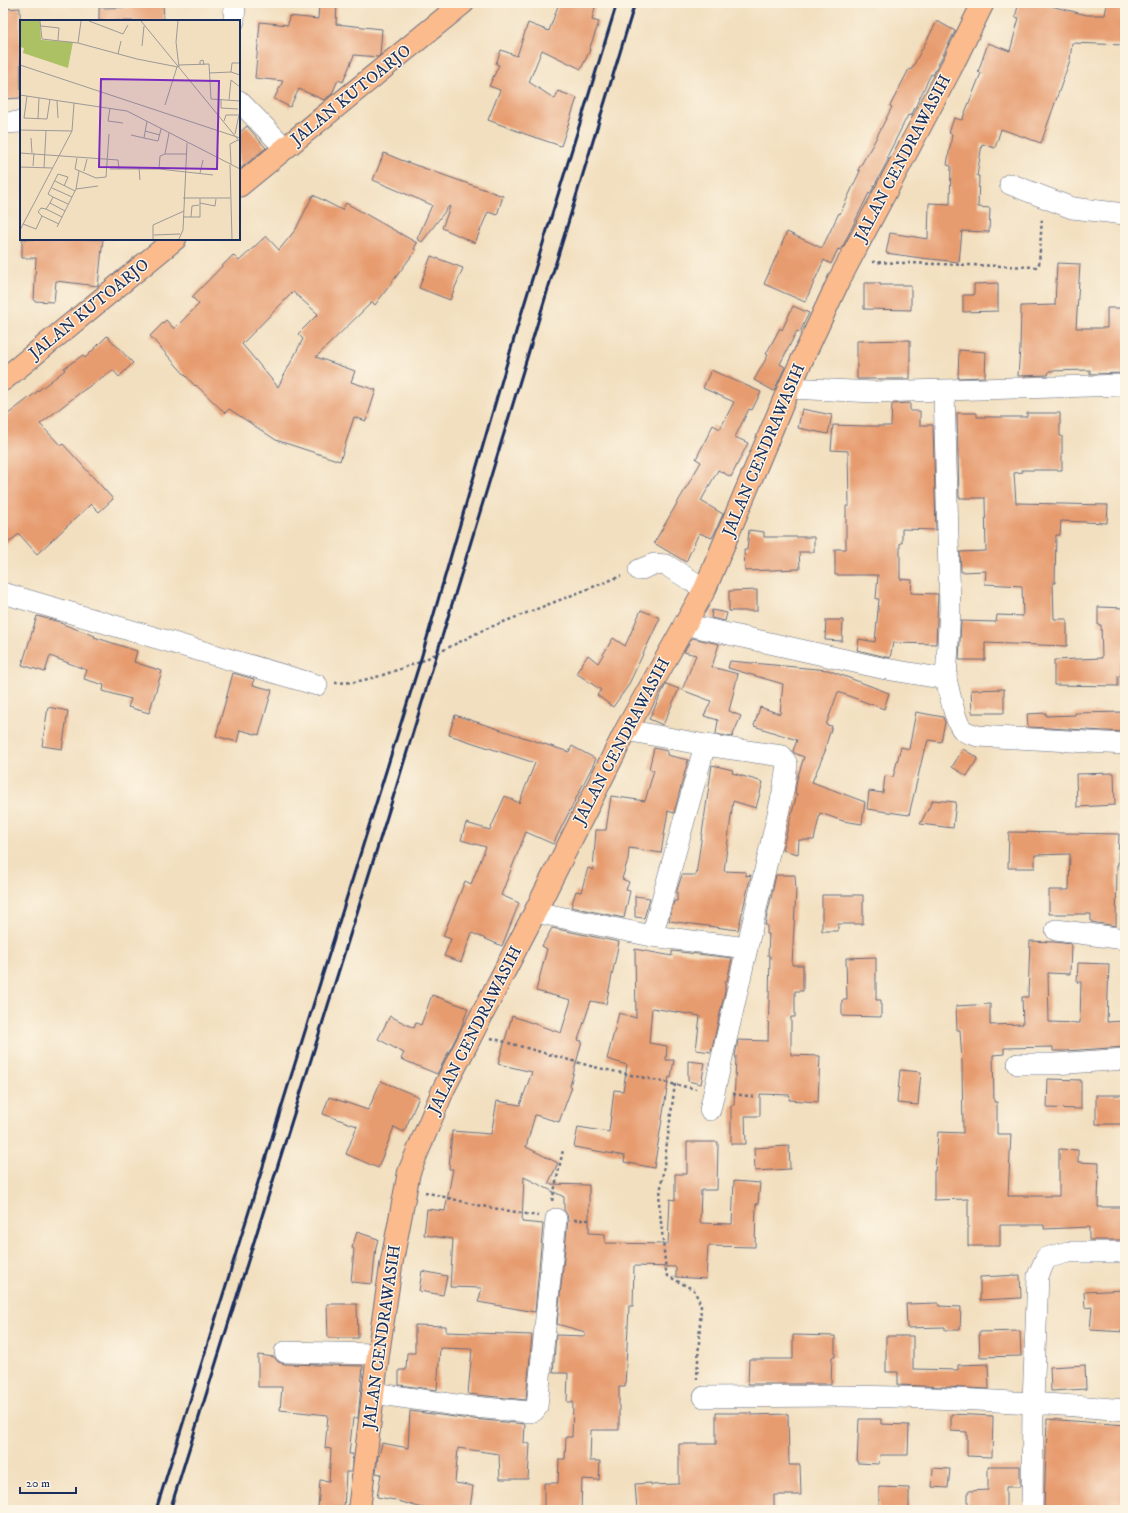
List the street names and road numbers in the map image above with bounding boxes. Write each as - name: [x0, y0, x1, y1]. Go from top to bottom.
- street label: JALAN KUTOARJO: [285, 40, 416, 152]
- street label: JALAN CENDRAWASIH: [849, 71, 956, 247]
- street label: JALAN KUTOARJO: [23, 254, 154, 366]
- street label: JALAN CENDRAWASIH: [717, 360, 810, 542]
- street label: JALAN CENDRAWASIH: [568, 654, 675, 830]
- street label: JALAN CENDRAWASIH: [422, 942, 527, 1120]
- street label: JALAN CENDRAWASIH: [358, 1243, 406, 1433]

